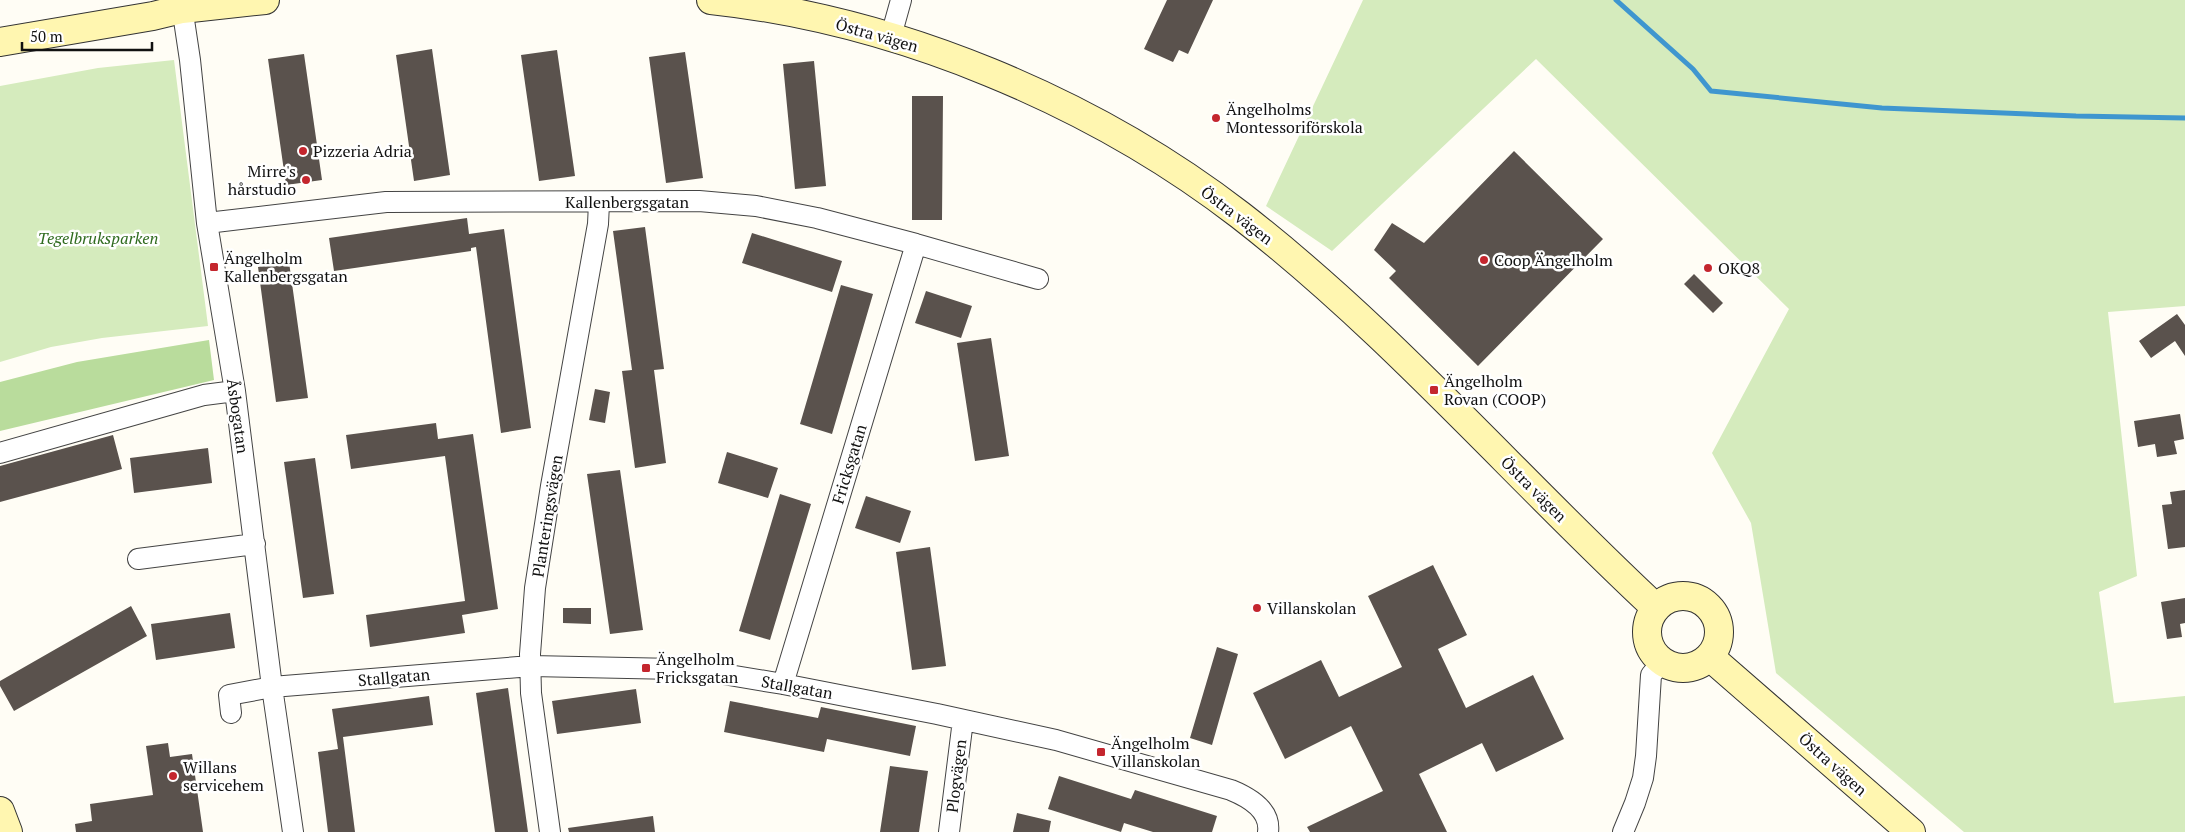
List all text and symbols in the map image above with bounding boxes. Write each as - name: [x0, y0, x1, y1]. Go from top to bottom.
- street label: Östra vägen: [833, 13, 921, 57]
- scale bar: [22, 20, 152, 52]
- text: 50 m: [30, 26, 63, 46]
- place label: Ängelholms Montessoriförskola: [1226, 98, 1363, 138]
- marker: Ängelholms Montessoriförskola: [1210, 112, 1222, 124]
- place label: Pizzeria Adria: [313, 140, 412, 162]
- marker: Pizzeria Adria: [297, 145, 309, 157]
- place label: Mirre's hårstudio: [228, 160, 296, 200]
- marker: Mirre's hårstudio: [300, 174, 312, 186]
- street label: Östra vägen: [1196, 181, 1278, 250]
- street label: Kallenbergsgatan: [565, 191, 689, 213]
- park label: Tegelbruksparken: [38, 227, 158, 249]
- place label: Ängelholm Kallenbergsgatan: [224, 247, 348, 287]
- place label: Coop Ängelholm: [1494, 249, 1613, 271]
- marker: Coop Ängelholm: [1478, 254, 1490, 266]
- place label: OKQ8: [1718, 257, 1760, 279]
- marker: Ängelholm Kallenbergsgatan: [208, 261, 220, 273]
- marker: OKQ8: [1702, 262, 1714, 274]
- place label: Ängelholm Rovan (COOP): [1444, 370, 1546, 410]
- street label: Åsbogatan: [222, 377, 254, 455]
- marker: Ängelholm Rovan (COOP): [1428, 384, 1440, 396]
- street label: Fricksgatan: [826, 421, 872, 507]
- street label: Östra vägen: [1496, 451, 1572, 527]
- street label: Planteringsvägen: [526, 453, 568, 579]
- place label: Villanskolan: [1267, 597, 1357, 619]
- marker: Villanskolan: [1251, 602, 1263, 614]
- place label: Ängelholm Fricksgatan: [656, 648, 739, 688]
- marker: Ängelholm Fricksgatan: [640, 662, 652, 674]
- street label: Stallgatan: [357, 663, 431, 691]
- street label: Stallgatan: [760, 670, 835, 704]
- street label: Östra vägen: [1794, 727, 1872, 801]
- place label: Ängelholm Villanskolan: [1111, 732, 1201, 772]
- street label: Plogvägen: [941, 738, 971, 814]
- marker: Ängelholm Villanskolan: [1095, 746, 1107, 758]
- place label: Willans servicehem: [183, 756, 264, 796]
- marker: Willans servicehem: [167, 770, 179, 782]

